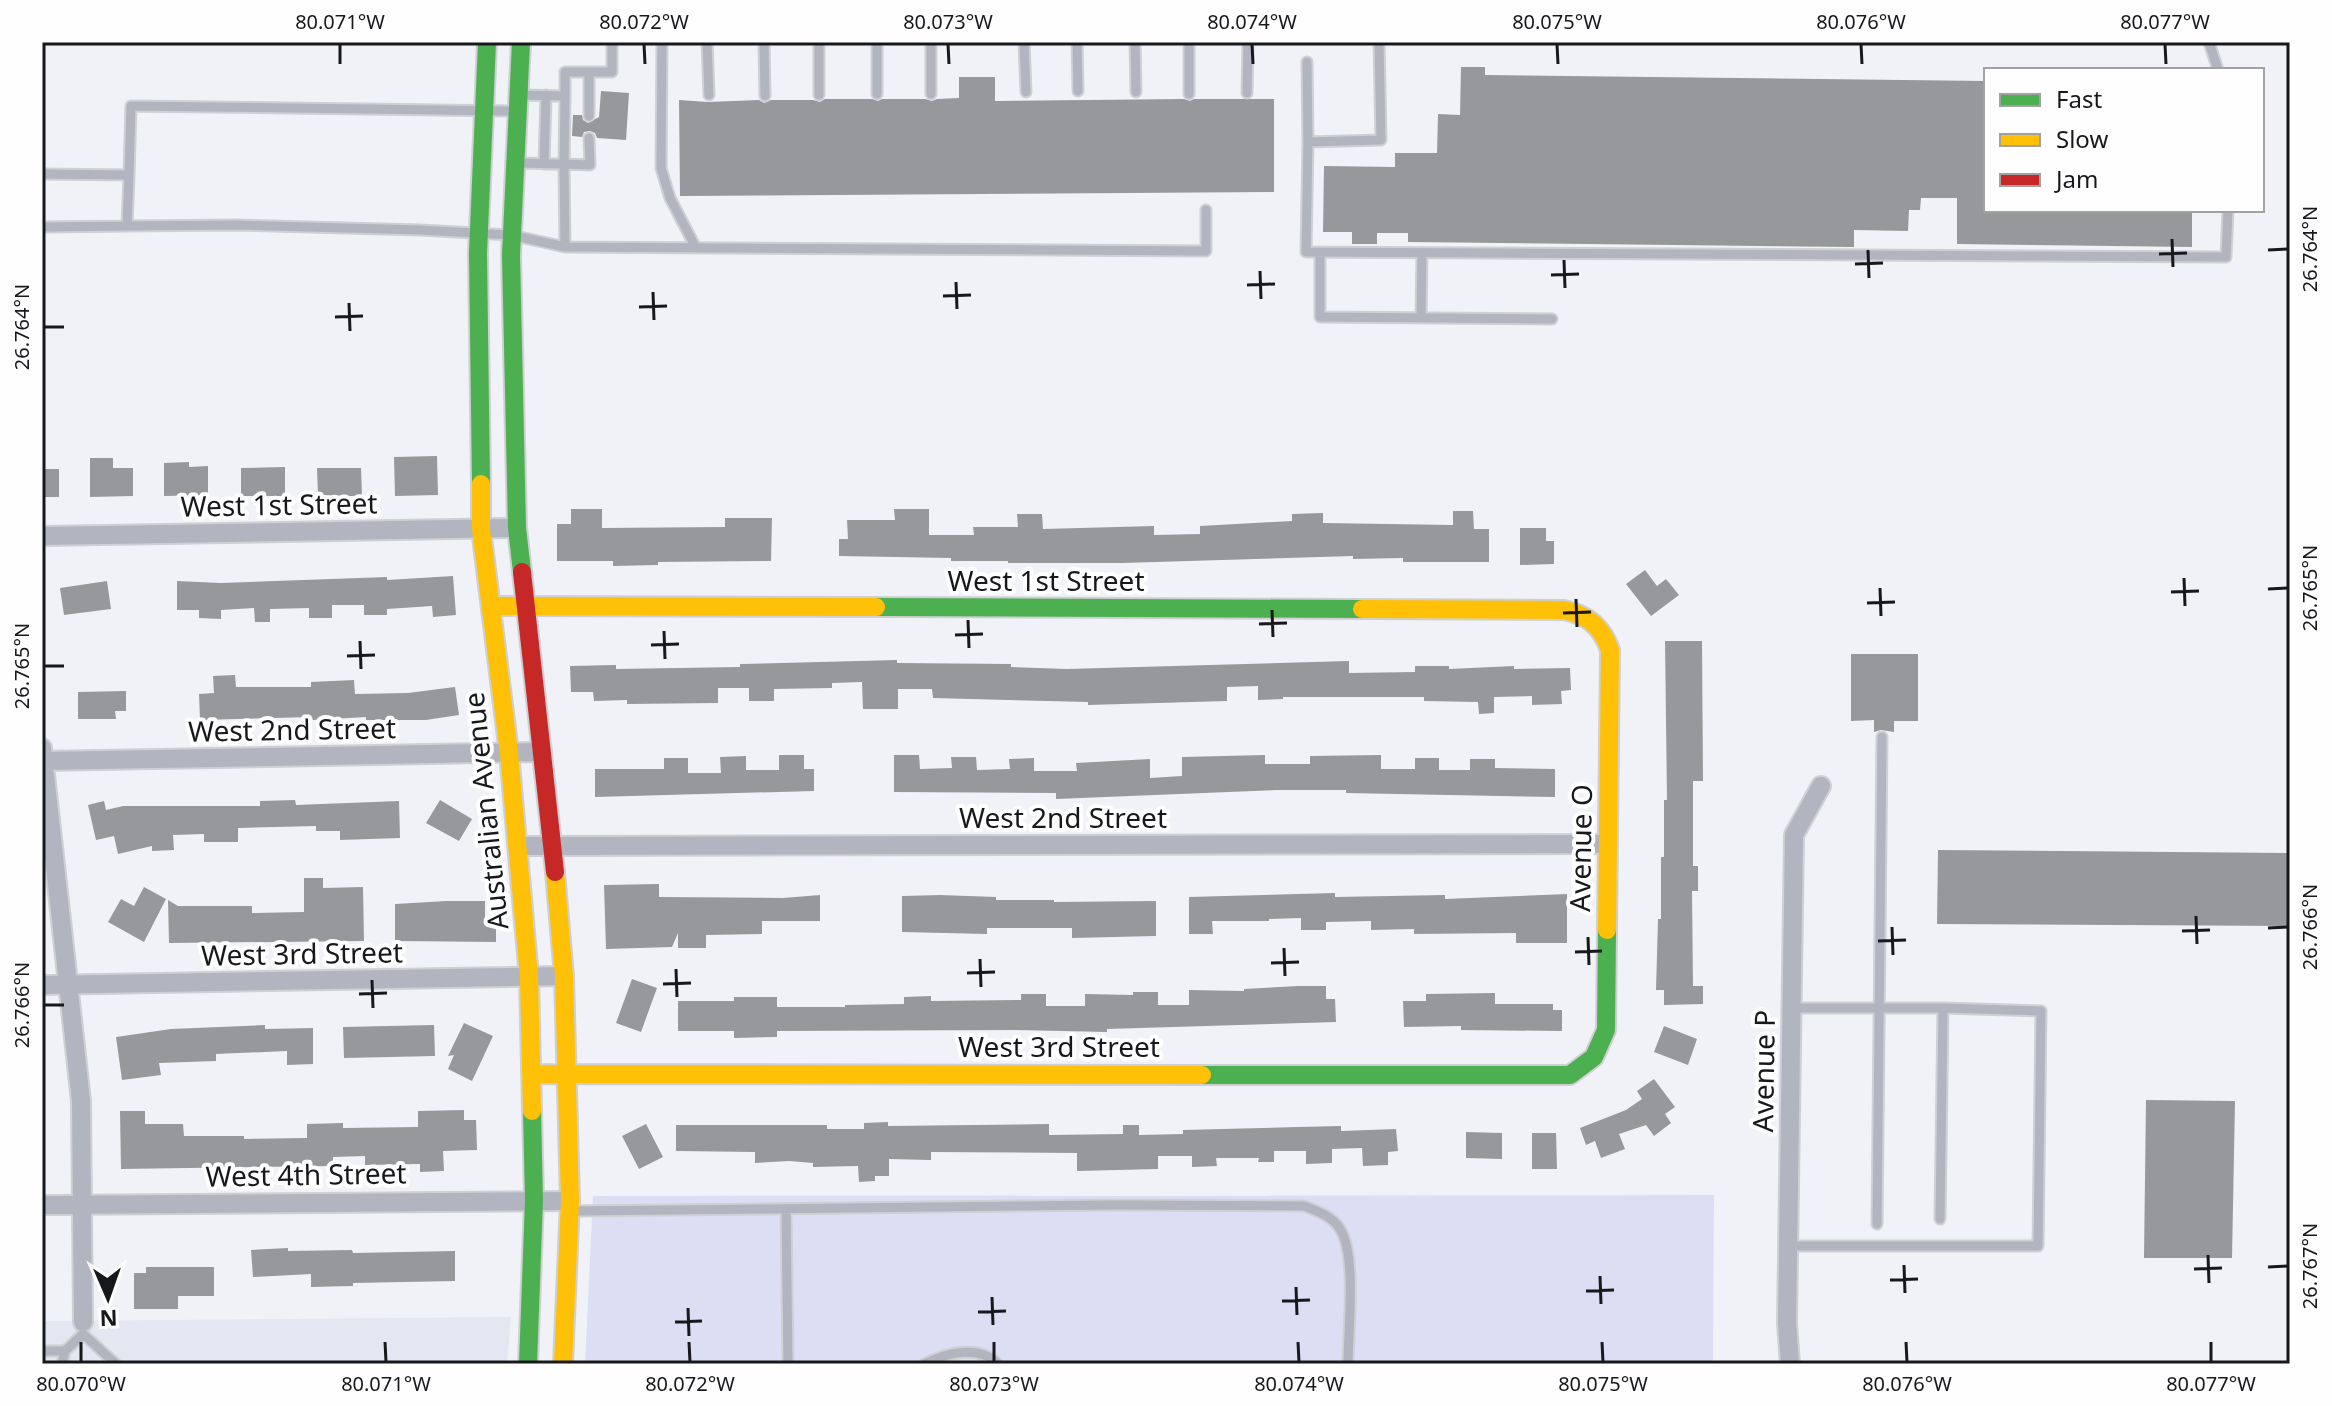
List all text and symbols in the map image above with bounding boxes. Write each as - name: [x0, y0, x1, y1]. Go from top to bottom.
- text: 80.071°W: [295, 8, 385, 35]
- text: 80.072°W: [599, 8, 689, 35]
- text: 80.073°W: [903, 8, 993, 35]
- text: 80.074°W: [1207, 8, 1297, 35]
- text: 80.075°W: [1512, 8, 1602, 35]
- text: 80.076°W: [1816, 8, 1906, 35]
- text: 80.077°W: [2120, 8, 2210, 35]
- legend: [1984, 68, 2264, 212]
- text: Fast: [2056, 82, 2102, 115]
- text: Slow: [2056, 122, 2108, 155]
- text: Jam: [2054, 162, 2098, 195]
- text: 26.764°N: [2296, 206, 2323, 292]
- text: 26.764°N: [8, 284, 35, 370]
- street label: West 1st Street: [180, 483, 378, 525]
- text: 26.765°N: [2296, 545, 2323, 631]
- street label: West 1st Street: [947, 561, 1145, 599]
- text: 26.765°N: [8, 623, 35, 709]
- street label: Australian Avenue: [454, 690, 516, 932]
- street label: West 2nd Street: [188, 708, 396, 750]
- street label: Avenue O: [1560, 784, 1600, 912]
- street label: West 2nd Street: [959, 798, 1167, 836]
- text: 26.766°N: [2296, 884, 2323, 970]
- street label: West 3rd Street: [201, 932, 403, 974]
- text: 26.766°N: [8, 962, 35, 1048]
- street label: Avenue P: [1743, 1009, 1783, 1133]
- street label: West 3rd Street: [958, 1027, 1160, 1065]
- street label: West 4th Street: [205, 1153, 407, 1195]
- text: 26.767°N: [2296, 1223, 2323, 1309]
- north arrow: [68, 1258, 148, 1338]
- text: N: [99, 1304, 118, 1334]
- text: 80.070°W: [36, 1370, 126, 1397]
- text: 80.071°W: [341, 1370, 431, 1397]
- text: 80.072°W: [645, 1370, 735, 1397]
- text: 80.073°W: [949, 1370, 1039, 1397]
- text: 80.074°W: [1254, 1370, 1344, 1397]
- text: 80.075°W: [1558, 1370, 1648, 1397]
- text: 80.076°W: [1862, 1370, 1952, 1397]
- text: 80.077°W: [2166, 1370, 2256, 1397]

